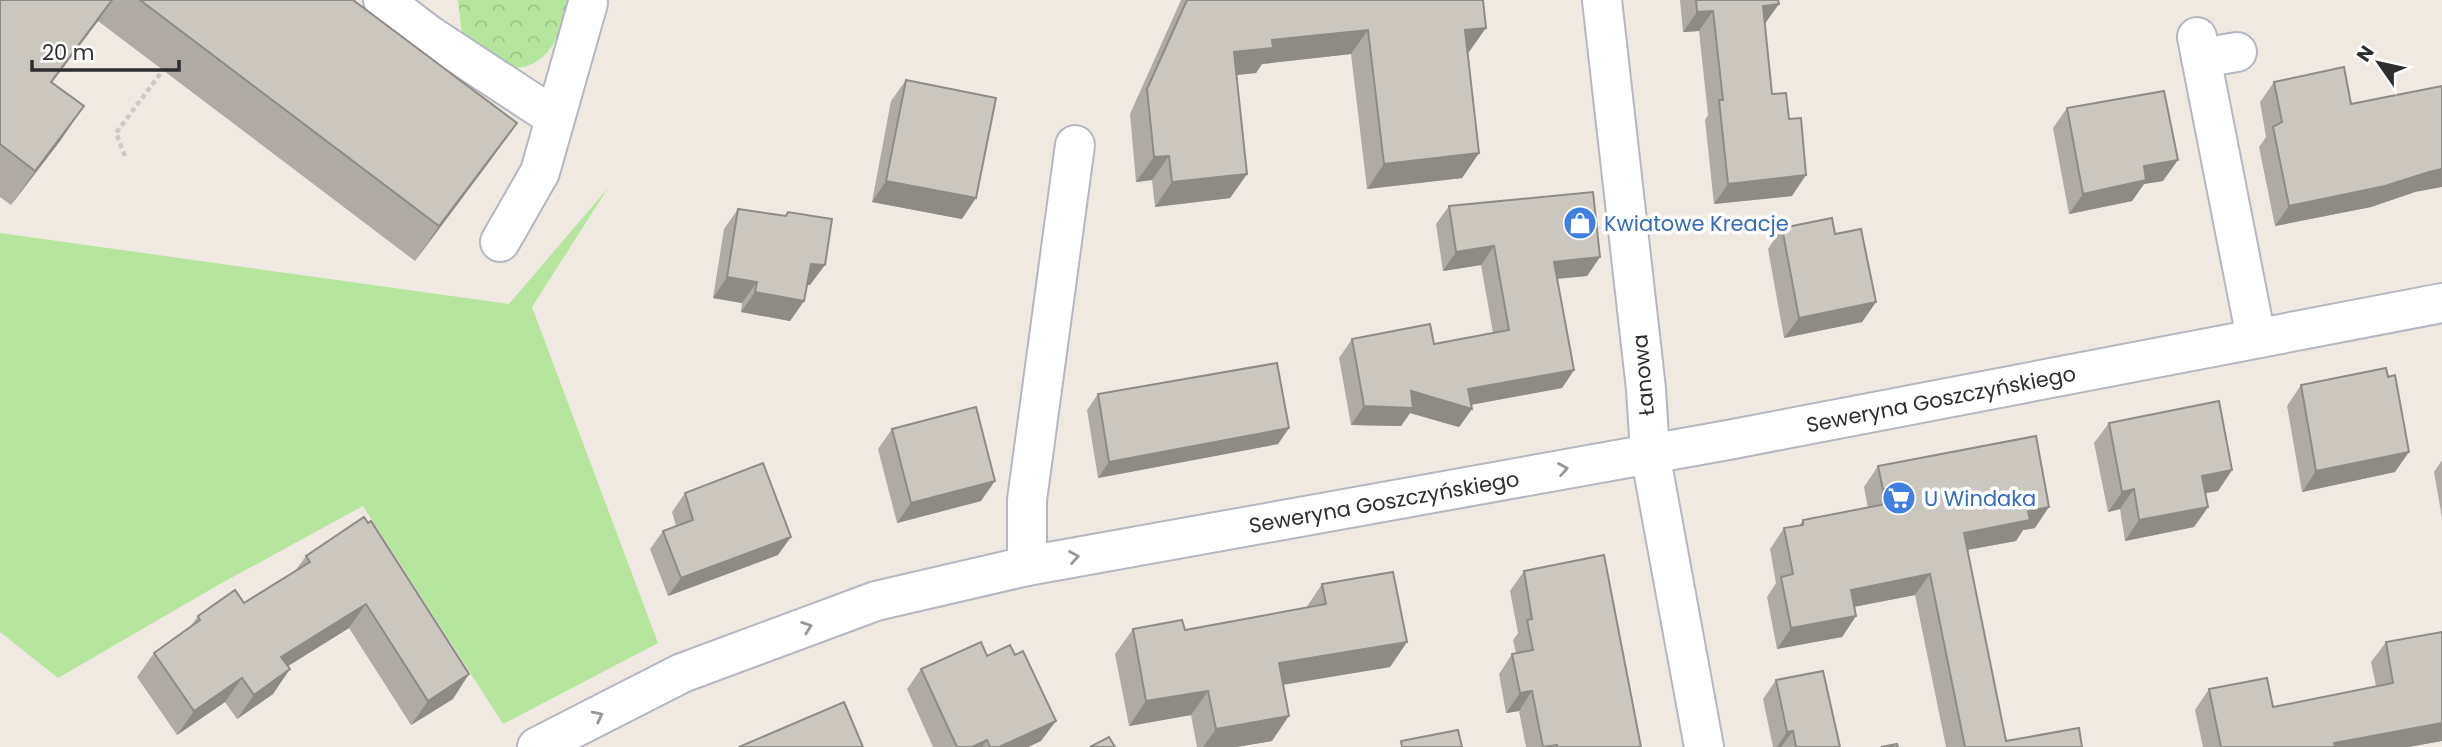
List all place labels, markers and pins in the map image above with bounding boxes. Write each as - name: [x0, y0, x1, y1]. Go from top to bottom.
- shop icon: Kwiatowe Kreacje: [1561, 204, 1599, 242]
- place label: Kwiatowe Kreacje: [1604, 209, 1789, 238]
- supermarket icon: U Windaka: [1880, 479, 1918, 517]
- place label: U Windaka: [1924, 484, 2036, 513]

